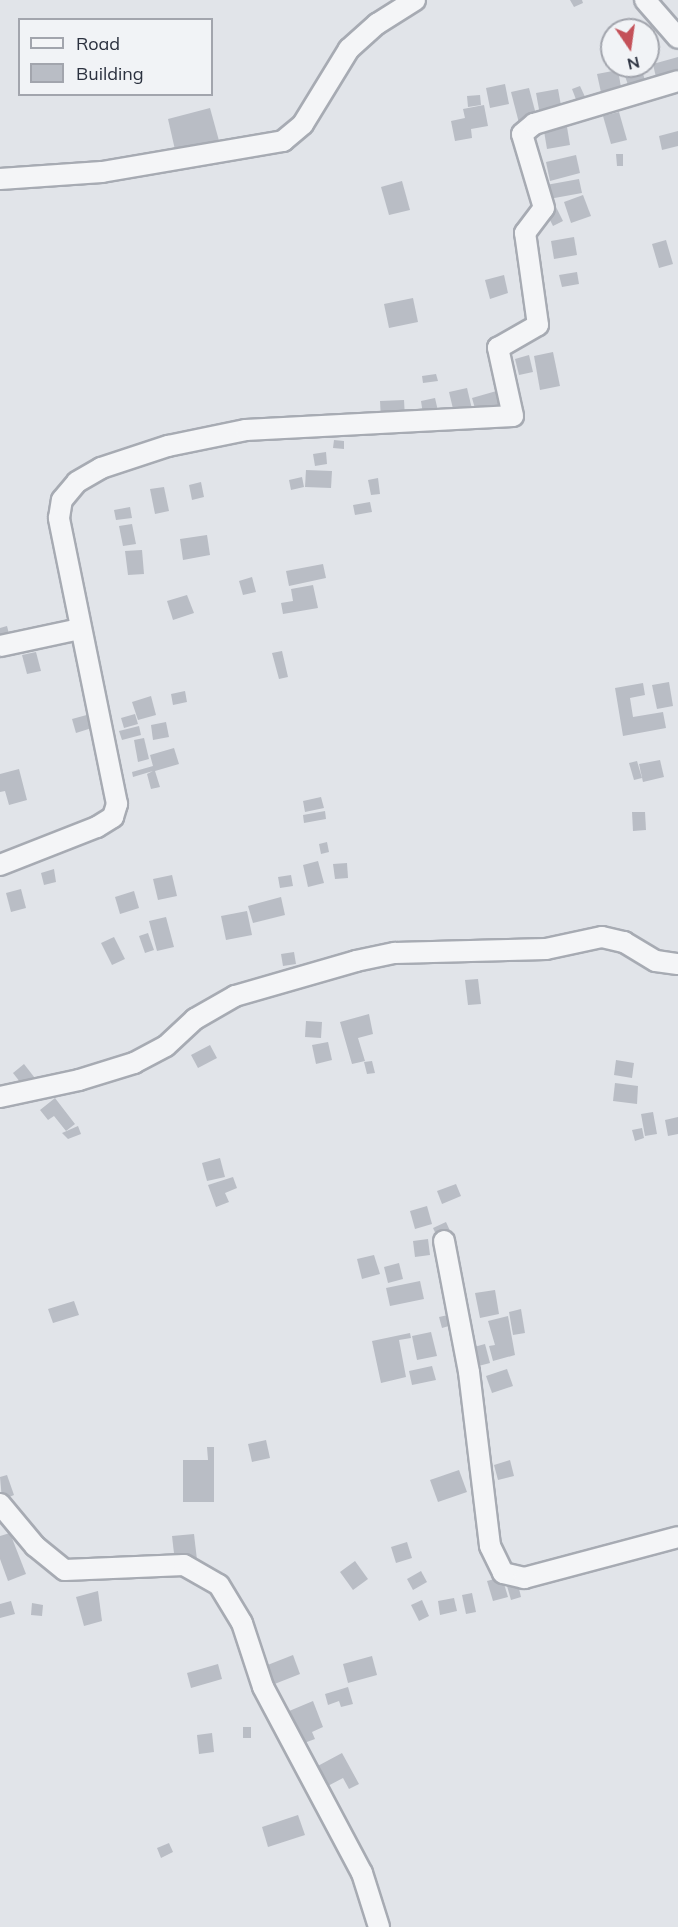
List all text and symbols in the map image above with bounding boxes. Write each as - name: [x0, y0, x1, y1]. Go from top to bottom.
- legend: [18, 18, 213, 96]
- north arrow: [600, 18, 660, 78]
- text: Road: [76, 32, 120, 55]
- text: N: [625, 52, 642, 75]
- text: Building: [76, 62, 144, 85]

